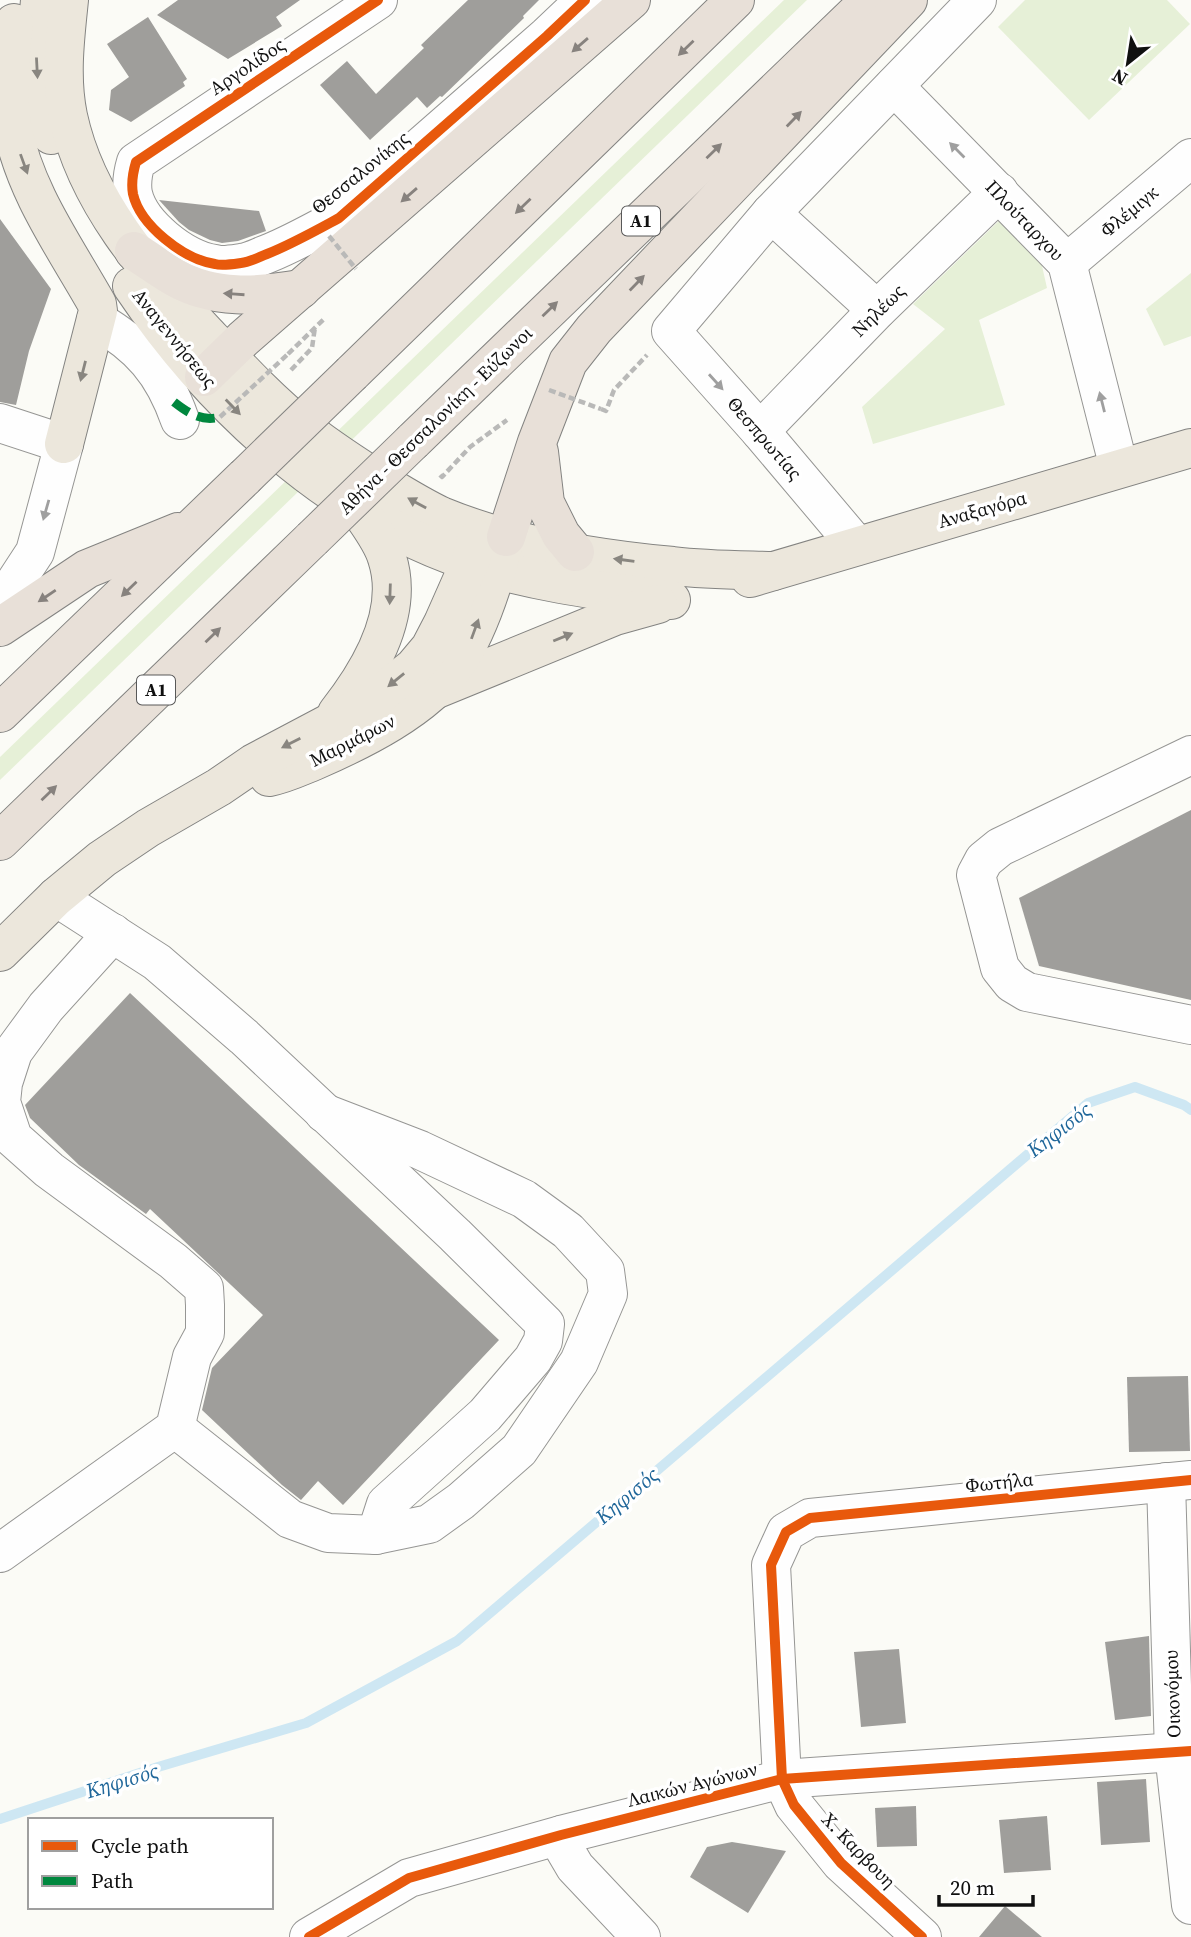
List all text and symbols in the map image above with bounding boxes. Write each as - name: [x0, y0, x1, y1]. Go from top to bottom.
- north arrow: [1093, 28, 1163, 98]
- street label: Αργολίδος: [204, 31, 290, 101]
- one-way arrow: [571, 37, 589, 53]
- one-way arrow: [678, 39, 695, 55]
- one-way arrow: [32, 57, 43, 79]
- text: N: [1107, 63, 1132, 92]
- one-way arrow: [786, 111, 802, 128]
- street label: Θεσσαλονίκης: [306, 124, 414, 220]
- one-way arrow: [705, 142, 722, 159]
- one-way arrow: [950, 142, 966, 159]
- one-way arrow: [19, 154, 30, 175]
- street label: Πλούταρχου: [980, 174, 1070, 266]
- street label: Φλέμιγκ: [1094, 179, 1164, 243]
- one-way arrow: [400, 187, 418, 203]
- one-way arrow: [515, 198, 532, 214]
- road number: Α1: [622, 206, 660, 236]
- one-way arrow: [629, 275, 645, 292]
- street label: Νηλέως: [846, 278, 910, 342]
- street label: Αναγεννήσεως: [127, 283, 223, 393]
- one-way arrow: [222, 288, 244, 299]
- one-way arrow: [541, 301, 558, 317]
- street label: Αθήνα - Θεσσαλονίκη - Εύζωνοι: [332, 320, 538, 520]
- one-way arrow: [77, 361, 88, 383]
- one-way arrow: [708, 373, 724, 391]
- street label: Θεσπρωτίας: [722, 391, 808, 485]
- one-way arrow: [1096, 391, 1107, 413]
- one-way arrow: [225, 399, 242, 416]
- street label: Αναξαγόρα: [935, 484, 1030, 534]
- one-way arrow: [407, 497, 426, 509]
- one-way arrow: [40, 500, 50, 521]
- one-way arrow: [613, 554, 635, 565]
- one-way arrow: [121, 580, 138, 596]
- one-way arrow: [385, 583, 396, 605]
- one-way arrow: [38, 589, 56, 603]
- one-way arrow: [469, 619, 480, 640]
- one-way arrow: [204, 627, 221, 644]
- one-way arrow: [553, 632, 574, 643]
- one-way arrow: [388, 673, 406, 688]
- road number: Α1: [137, 676, 175, 704]
- street label: Μαρμάρων: [305, 707, 399, 773]
- one-way arrow: [281, 737, 301, 748]
- one-way arrow: [40, 786, 57, 802]
- water label: Κηφισός: [1020, 1095, 1097, 1164]
- water label: Κηφισός: [588, 1460, 665, 1531]
- street label: Φωτήλα: [964, 1465, 1035, 1498]
- street label: Οικονόμου: [1157, 1649, 1187, 1738]
- street label: Λαικών Αγώνων: [624, 1755, 760, 1813]
- water label: Κηφισός: [81, 1756, 162, 1806]
- street label: Χ. Καρβουη: [816, 1806, 902, 1894]
- legend: [28, 1818, 273, 1909]
- text: Cycle path: [91, 1831, 189, 1860]
- scale bar: [939, 1864, 1034, 1908]
- text: Path: [91, 1866, 134, 1895]
- text: 20 m: [950, 1873, 995, 1902]

